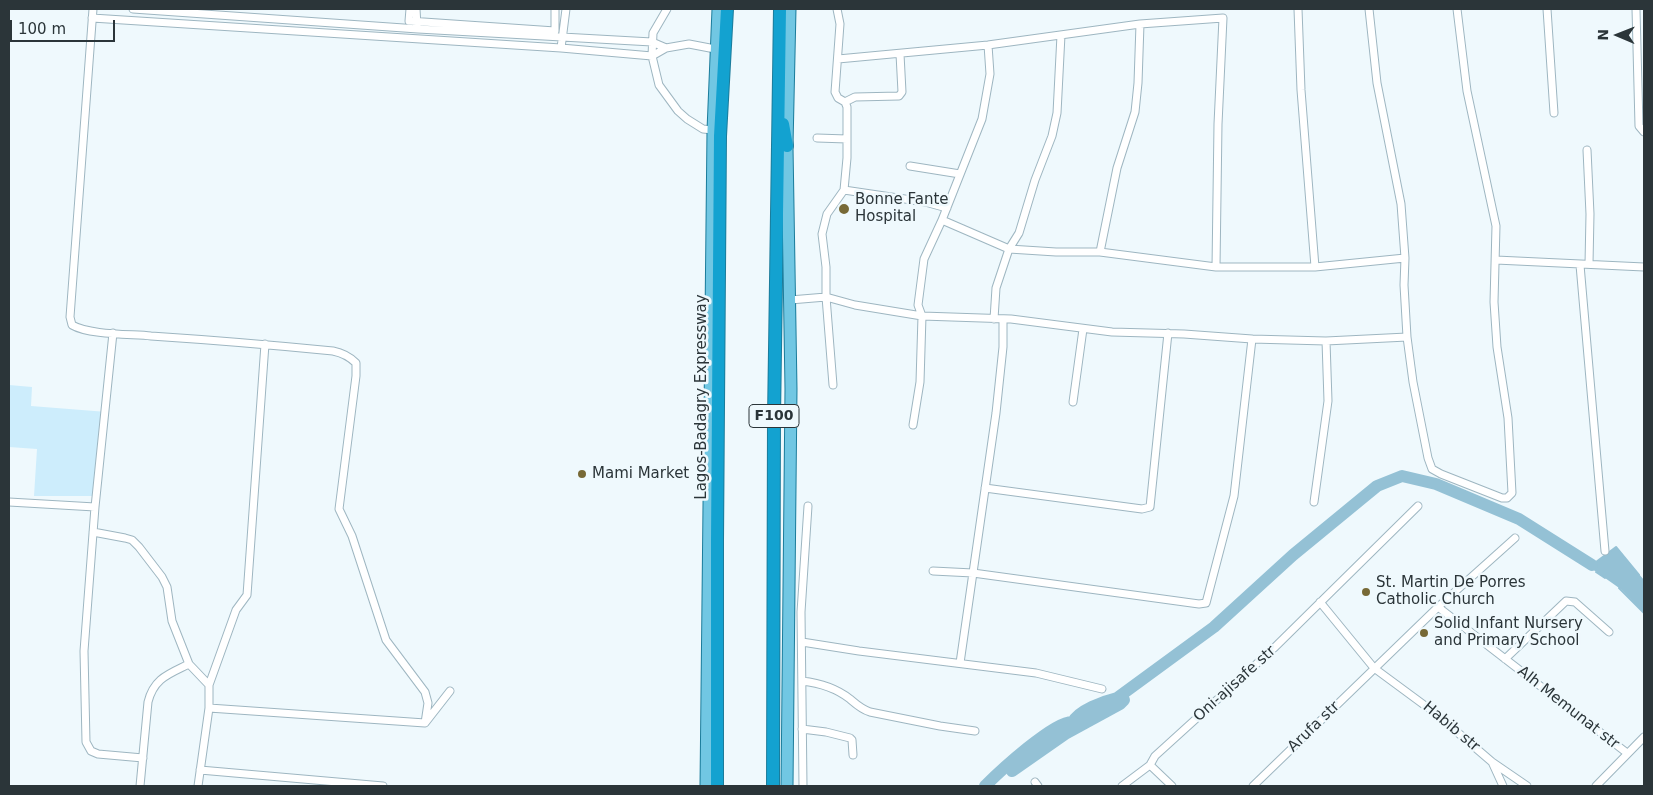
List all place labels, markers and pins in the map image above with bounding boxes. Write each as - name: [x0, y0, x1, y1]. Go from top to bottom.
- place label: Bonne Fante Hospital: [855, 191, 949, 226]
- marker: Bonne Fante Hospital: [837, 202, 851, 216]
- place label: Mami Market: [592, 465, 689, 483]
- marker: Mami Market: [576, 468, 588, 480]
- place label: St. Martin De Porres Catholic Church: [1376, 574, 1526, 609]
- marker: St. Martin De Porres Catholic Church: [1360, 586, 1372, 598]
- place label: Solid Infant Nursery and Primary School: [1434, 615, 1583, 650]
- marker: Solid Infant Nursery and Primary School: [1418, 627, 1430, 639]

